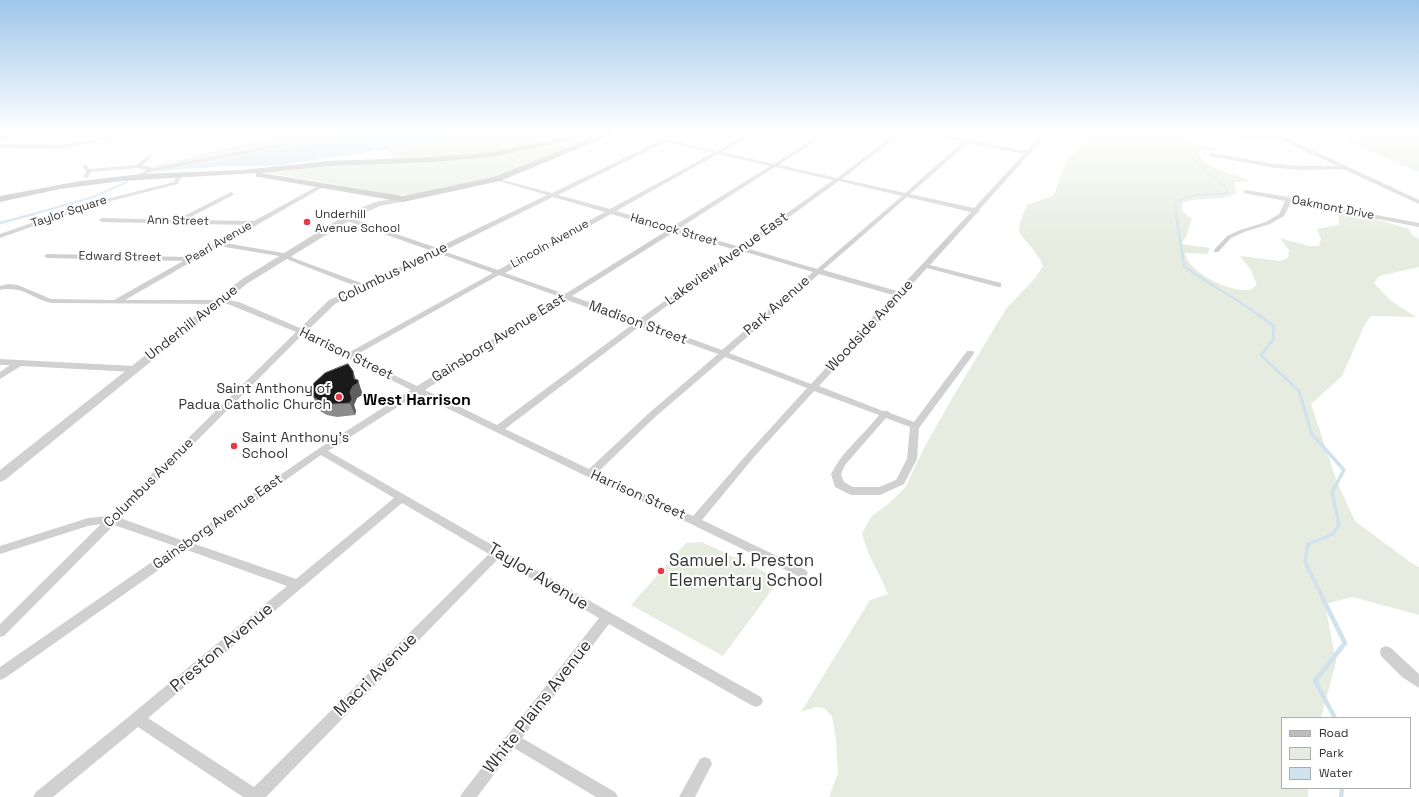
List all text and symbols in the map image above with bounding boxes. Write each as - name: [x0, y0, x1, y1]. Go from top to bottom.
- street label: Taylor Square: [29, 193, 109, 231]
- street label: Oakmont Drive: [1291, 193, 1375, 223]
- place label: Underhill Avenue School: [315, 208, 400, 236]
- street label: Lakeview Avenue East: [662, 209, 792, 309]
- street label: Hancock Street: [629, 211, 719, 249]
- street label: Ann Street: [147, 213, 209, 229]
- marker: Underhill Avenue School: [302, 217, 312, 227]
- street label: Lincoln Avenue: [508, 217, 592, 271]
- street label: Pearl Avenue: [183, 218, 255, 268]
- street label: Columbus Avenue: [336, 239, 450, 307]
- street label: Edward Street: [79, 249, 161, 265]
- street label: Park Avenue: [740, 273, 814, 339]
- street label: Woodside Avenue: [823, 277, 917, 375]
- street label: Underhill Avenue: [143, 282, 241, 364]
- street label: Gainsborg Avenue East: [429, 290, 569, 386]
- street label: Madison Street: [587, 297, 689, 349]
- street label: Harrison Street: [296, 324, 396, 384]
- place label: Saint Anthony of Padua Catholic Church: [179, 381, 331, 414]
- district label: West Harrison: [363, 391, 471, 411]
- marker: Saint Anthony of Padua Catholic Church: [334, 392, 344, 402]
- place label: Saint Anthony's School: [242, 430, 349, 462]
- street label: Columbus Avenue: [101, 435, 197, 531]
- marker: Saint Anthony's School: [229, 441, 239, 451]
- street label: Harrison Street: [588, 467, 688, 523]
- street label: Gainsborg Avenue East: [150, 471, 286, 573]
- street label: Taylor Avenue: [484, 539, 592, 615]
- place label: Samuel J. Preston Elementary School: [669, 551, 823, 591]
- marker: Samuel J. Preston Elementary School: [656, 566, 666, 576]
- street label: Preston Avenue: [166, 599, 278, 697]
- street label: Macri Avenue: [330, 629, 422, 721]
- street label: White Plains Avenue: [480, 636, 596, 778]
- legend: [1281, 717, 1411, 789]
- text: Road: [1319, 725, 1348, 741]
- text: Park: [1319, 745, 1344, 761]
- text: Water: [1319, 765, 1353, 781]

